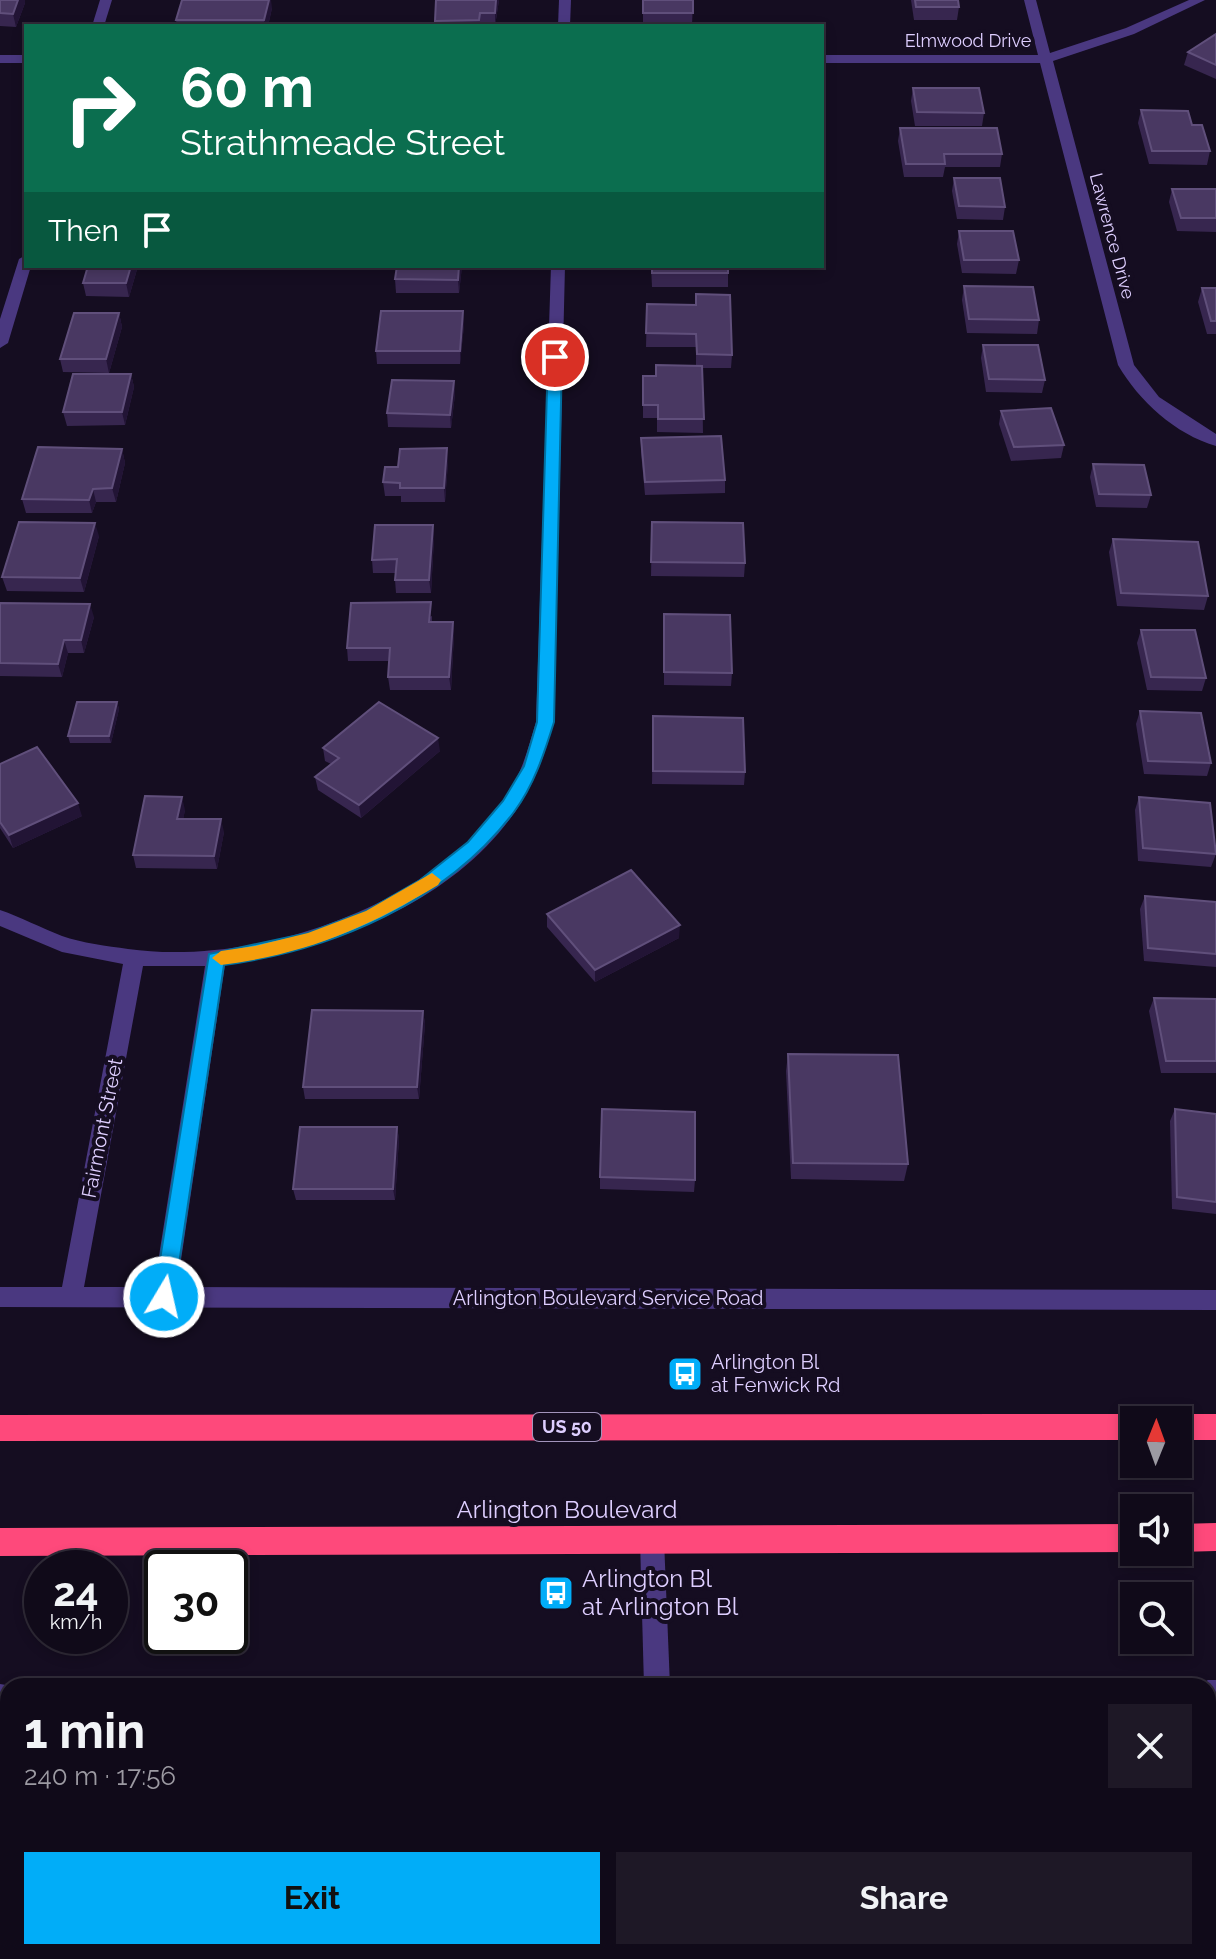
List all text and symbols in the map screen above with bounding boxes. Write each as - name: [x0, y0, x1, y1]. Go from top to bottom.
- street label: Elmwood Drive: [905, 30, 1032, 51]
- text: 60 m: [180, 54, 314, 120]
- icon: right: [48, 56, 152, 160]
- text: Strathmeade Street: [180, 121, 505, 163]
- street label: Lawrence Drive: [1086, 171, 1140, 302]
- icon: arrive: [135, 208, 179, 252]
- text: Then: [48, 213, 119, 248]
- pin: [521, 323, 589, 391]
- icon: arrive: [533, 335, 577, 379]
- street label: Fairmont Street: [77, 1056, 127, 1200]
- position arrow: [122, 1255, 206, 1339]
- street label: Arlington Boulevard Service Road: [453, 1286, 763, 1310]
- place label: Arlington Bl at Fenwick Rd: [711, 1350, 840, 1397]
- bus stop icon: Arlington Bl at Fenwick Rd: [666, 1355, 704, 1393]
- north arrow: [1120, 1406, 1192, 1478]
- map controls: [1120, 1406, 1192, 1654]
- road number: US 50: [533, 1413, 601, 1441]
- button: sound: [1120, 1494, 1192, 1566]
- street label: Arlington Boulevard: [457, 1495, 677, 1524]
- speed limit sign: 30: [144, 1550, 248, 1654]
- place label: Arlington Bl at Arlington Bl: [582, 1564, 739, 1621]
- text: 24: [53, 1568, 99, 1615]
- bus stop icon: Arlington Bl at Arlington Bl: [537, 1574, 575, 1612]
- button: search: [1120, 1582, 1192, 1654]
- text: km/h: [50, 1610, 102, 1634]
- text: 1 min: [24, 1703, 145, 1759]
- button: close: [1108, 1704, 1192, 1788]
- text: 240 m · 17:56: [24, 1761, 176, 1791]
- button: Exit: [24, 1852, 600, 1944]
- button: Share: [616, 1852, 1192, 1944]

